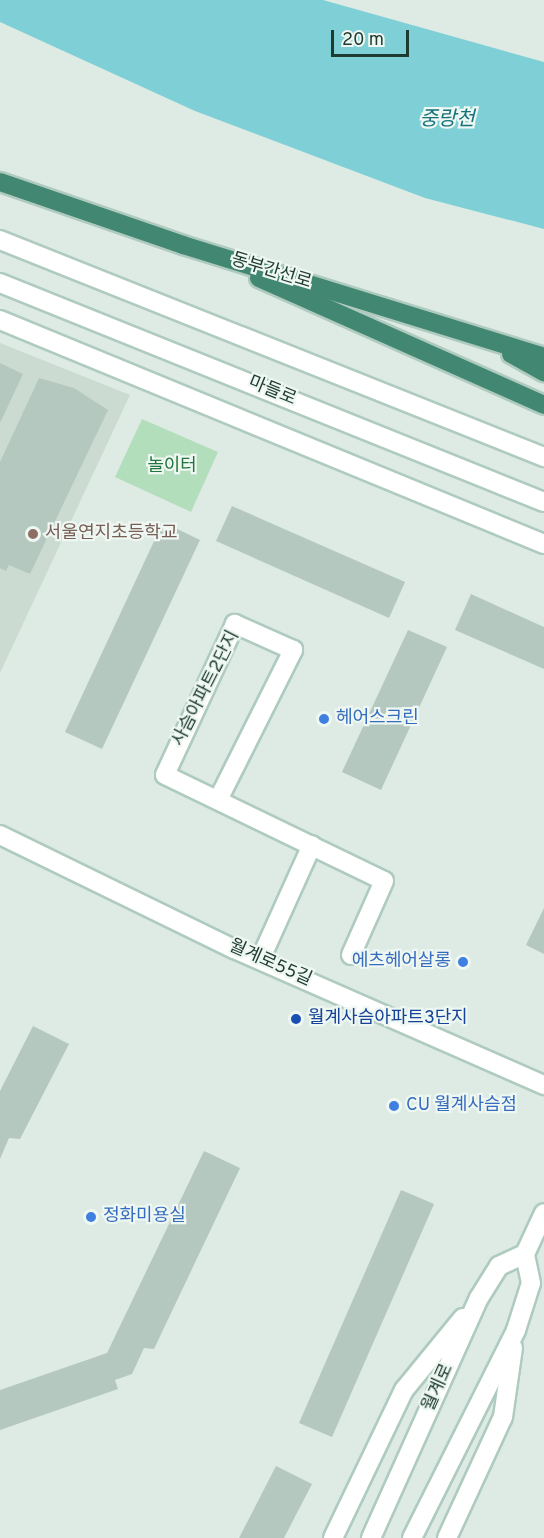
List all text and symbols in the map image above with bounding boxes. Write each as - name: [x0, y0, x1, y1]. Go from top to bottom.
- scale bar: [334, 18, 412, 56]
- text: 20 m: [342, 29, 384, 52]
- water label: 중랑천: [419, 108, 475, 132]
- street label: 동부간선로: [228, 250, 314, 294]
- street label: 마들로: [245, 373, 299, 411]
- park label: 놀이터: [147, 456, 197, 478]
- place label: 서울연지초등학교: [45, 523, 177, 545]
- marker: 서울연지초등학교: [26, 527, 40, 541]
- street label: 사슴아파트2단지: [169, 628, 245, 750]
- place label: 헤어스크린: [336, 708, 419, 730]
- marker: 헤어스크린: [317, 712, 331, 726]
- street label: 월계로55길: [225, 936, 315, 992]
- place label: 에츠헤어살롱: [352, 951, 451, 973]
- marker: 에츠헤어살롱: [456, 955, 470, 969]
- place label: 월계사슴아파트3단지: [308, 1008, 468, 1030]
- marker: 월계사슴아파트3단지: [289, 1012, 303, 1026]
- place label: CU 월계사슴점: [406, 1095, 517, 1117]
- marker: CU 월계사슴점: [387, 1099, 401, 1113]
- place label: 정화미용실: [103, 1206, 186, 1228]
- marker: 정화미용실: [84, 1210, 98, 1224]
- street label: 월계로: [419, 1361, 459, 1415]

